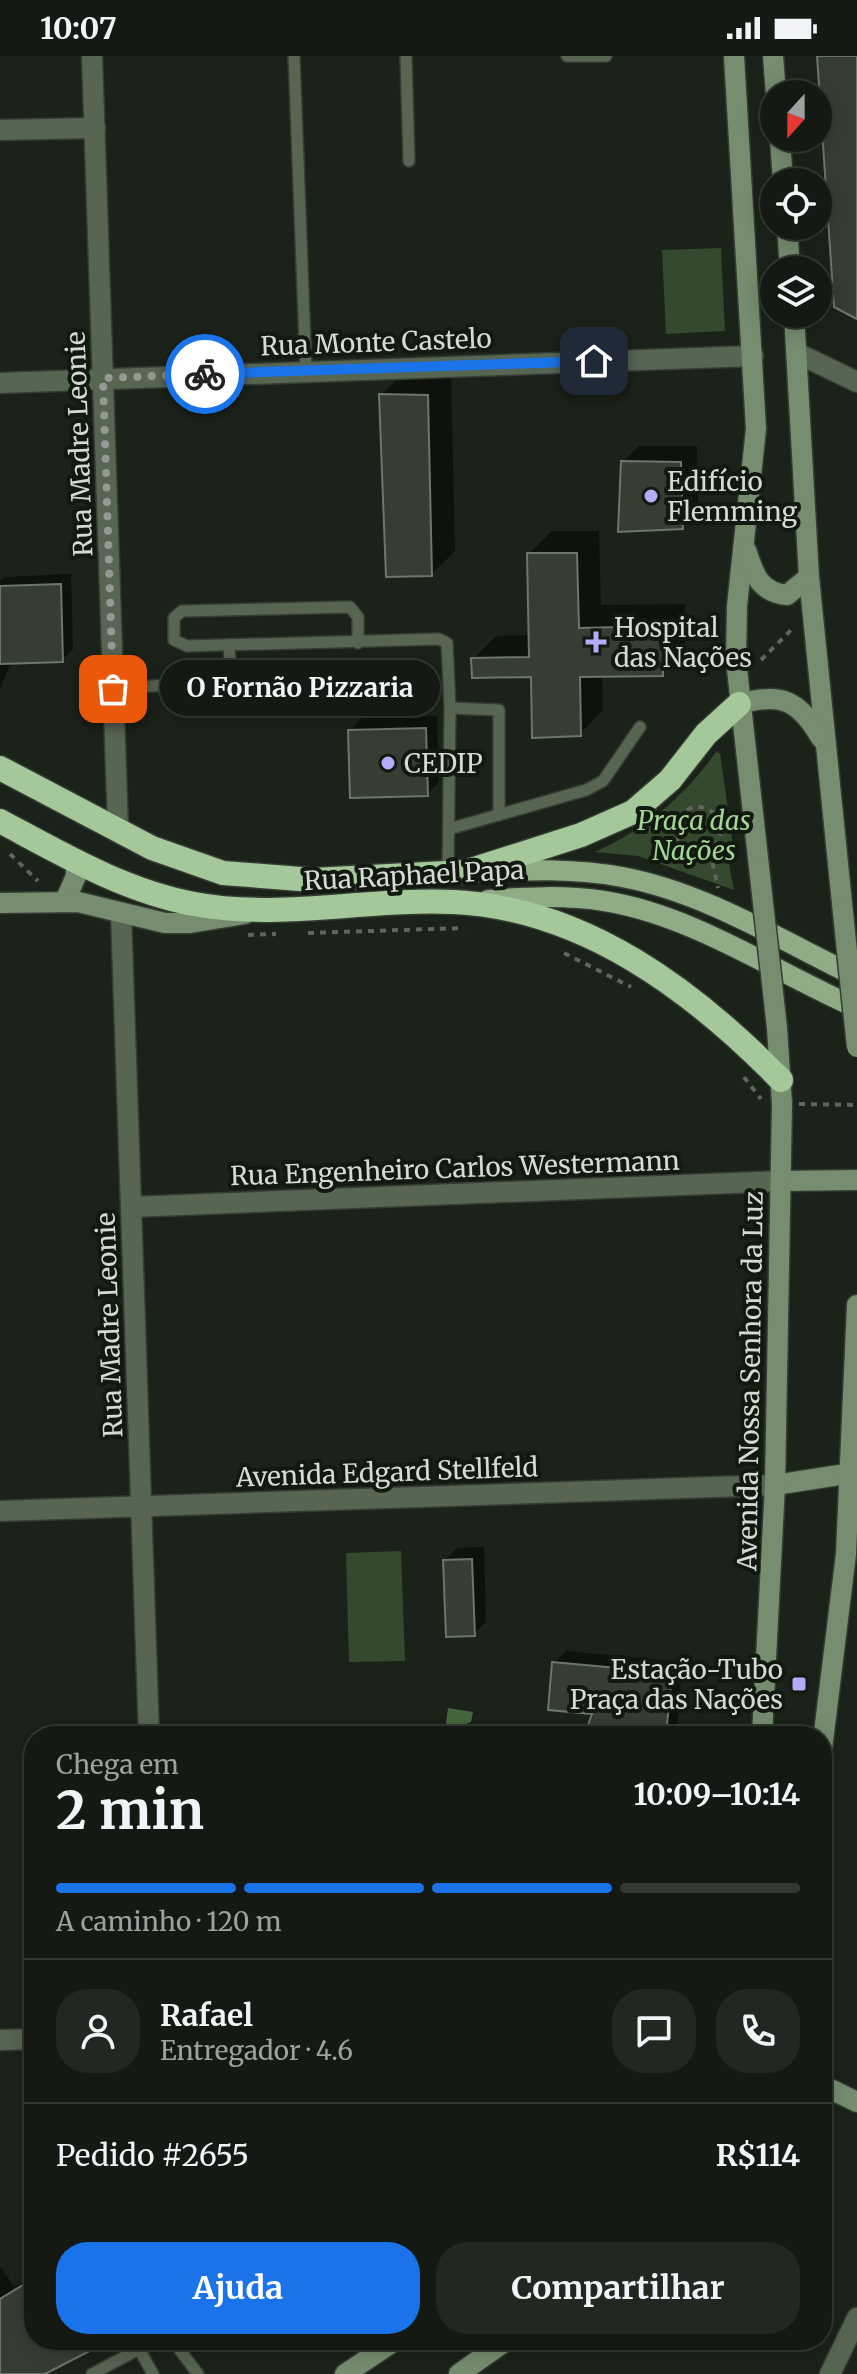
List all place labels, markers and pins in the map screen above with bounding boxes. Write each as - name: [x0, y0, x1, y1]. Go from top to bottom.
- pin: [560, 327, 628, 395]
- place label: Edifício Flemming: [667, 465, 797, 528]
- marker: Edifício Flemming: [642, 487, 660, 505]
- place label: Hospital das Nações: [614, 611, 752, 674]
- marker: Hospital das Nações: [585, 631, 607, 653]
- pin: [79, 655, 147, 723]
- callout: O Fornão Pizzaria: [161, 661, 441, 717]
- place label: CEDIP: [404, 747, 483, 780]
- marker: CEDIP: [379, 754, 397, 772]
- place label: Estação-Tubo Praça das Nações: [570, 1653, 783, 1716]
- marker: Estação-Tubo Praça das Nações: [790, 1675, 808, 1693]

